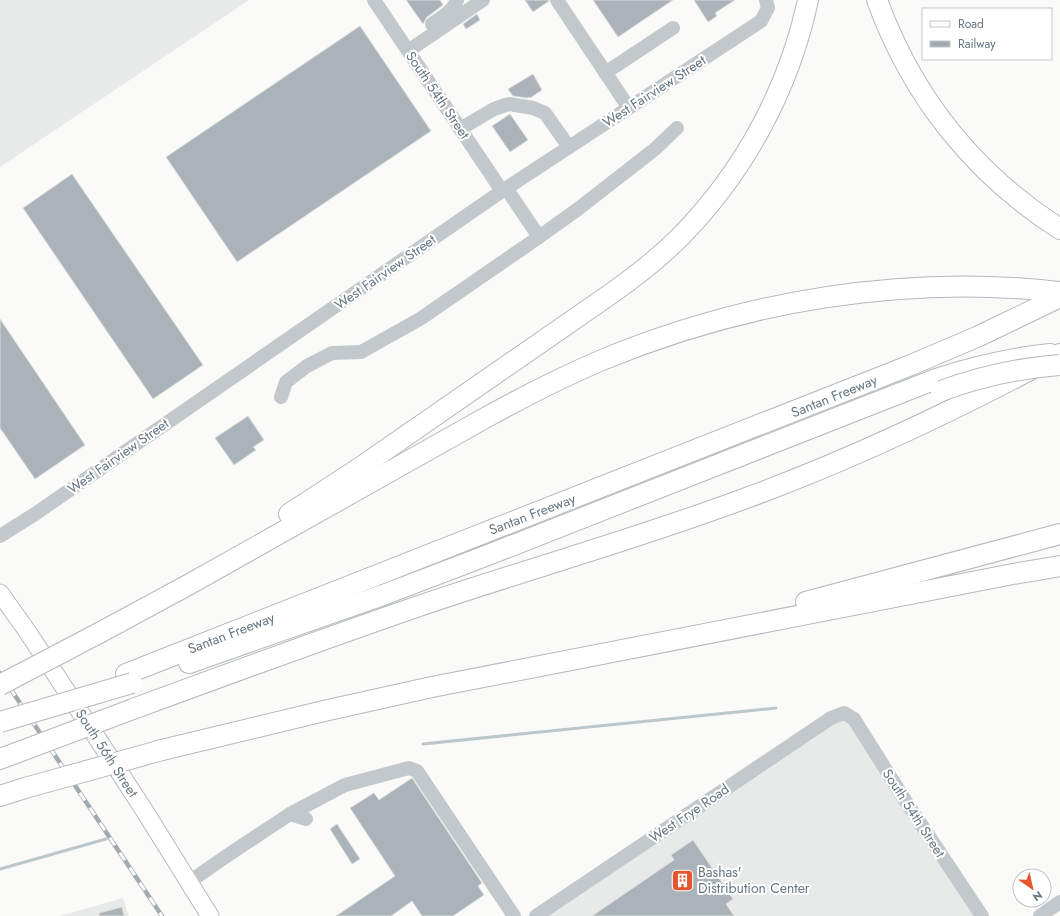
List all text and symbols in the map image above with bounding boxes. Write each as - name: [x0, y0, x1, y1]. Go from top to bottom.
- legend: [922, 8, 1052, 60]
- text: Road: [958, 15, 984, 33]
- text: Railway: [958, 35, 996, 53]
- street label: South 54th Street: [401, 47, 475, 143]
- street label: West Fairview Street: [599, 50, 710, 132]
- street label: West Fairview Street: [330, 229, 440, 314]
- street label: Santan Freeway: [788, 369, 881, 422]
- street label: West Fairview Street: [63, 413, 173, 498]
- street label: Santan Freeway: [486, 488, 579, 540]
- street label: Santan Freeway: [185, 607, 278, 659]
- street label: South 56th Street: [71, 705, 143, 802]
- street label: South 54th Street: [878, 765, 950, 862]
- street label: West Frye Road: [645, 779, 733, 847]
- place label: Bashas' Distribution Center: [698, 862, 810, 898]
- building icon: Bashas' Distribution Center: [669, 867, 695, 893]
- north arrow: [1012, 868, 1052, 908]
- text: N: [1029, 887, 1046, 905]

